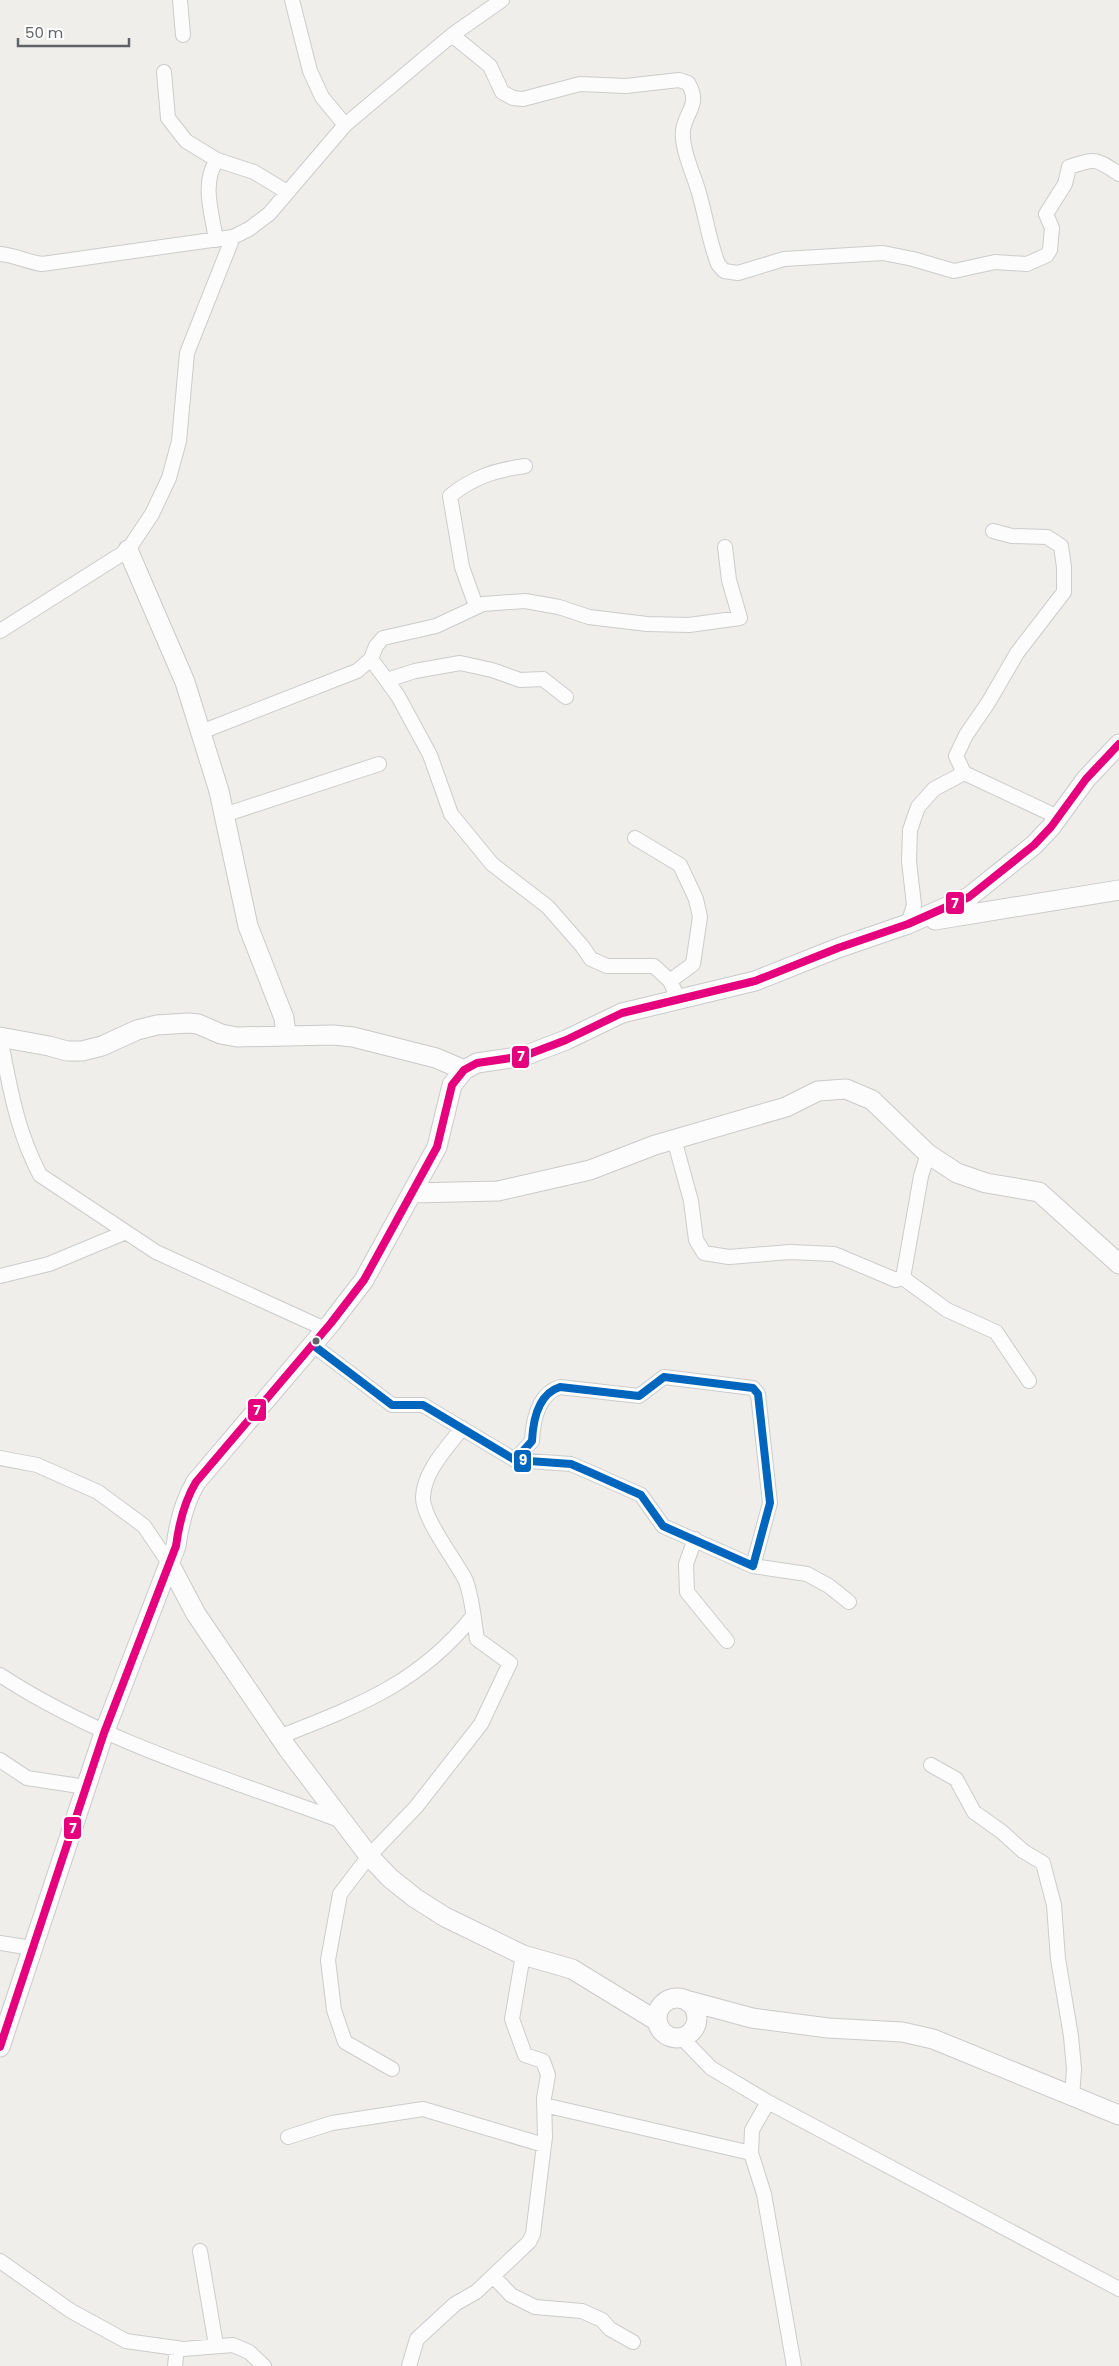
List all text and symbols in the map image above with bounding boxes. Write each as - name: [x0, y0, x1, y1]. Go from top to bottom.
- scale bar: [18, 15, 129, 47]
- text: 50 m: [25, 22, 63, 43]
- line badge: 7: [945, 891, 965, 915]
- text: 7: [951, 893, 959, 913]
- line badge: 7: [511, 1045, 530, 1069]
- text: 7: [517, 1046, 525, 1066]
- unlabelled marker: [311, 1336, 321, 1346]
- line badge: 7: [247, 1398, 267, 1422]
- text: 7: [253, 1400, 261, 1420]
- line badge: 9: [513, 1449, 532, 1473]
- text: 9: [519, 1450, 527, 1470]
- line badge: 7: [63, 1816, 82, 1840]
- text: 7: [69, 1818, 77, 1838]

